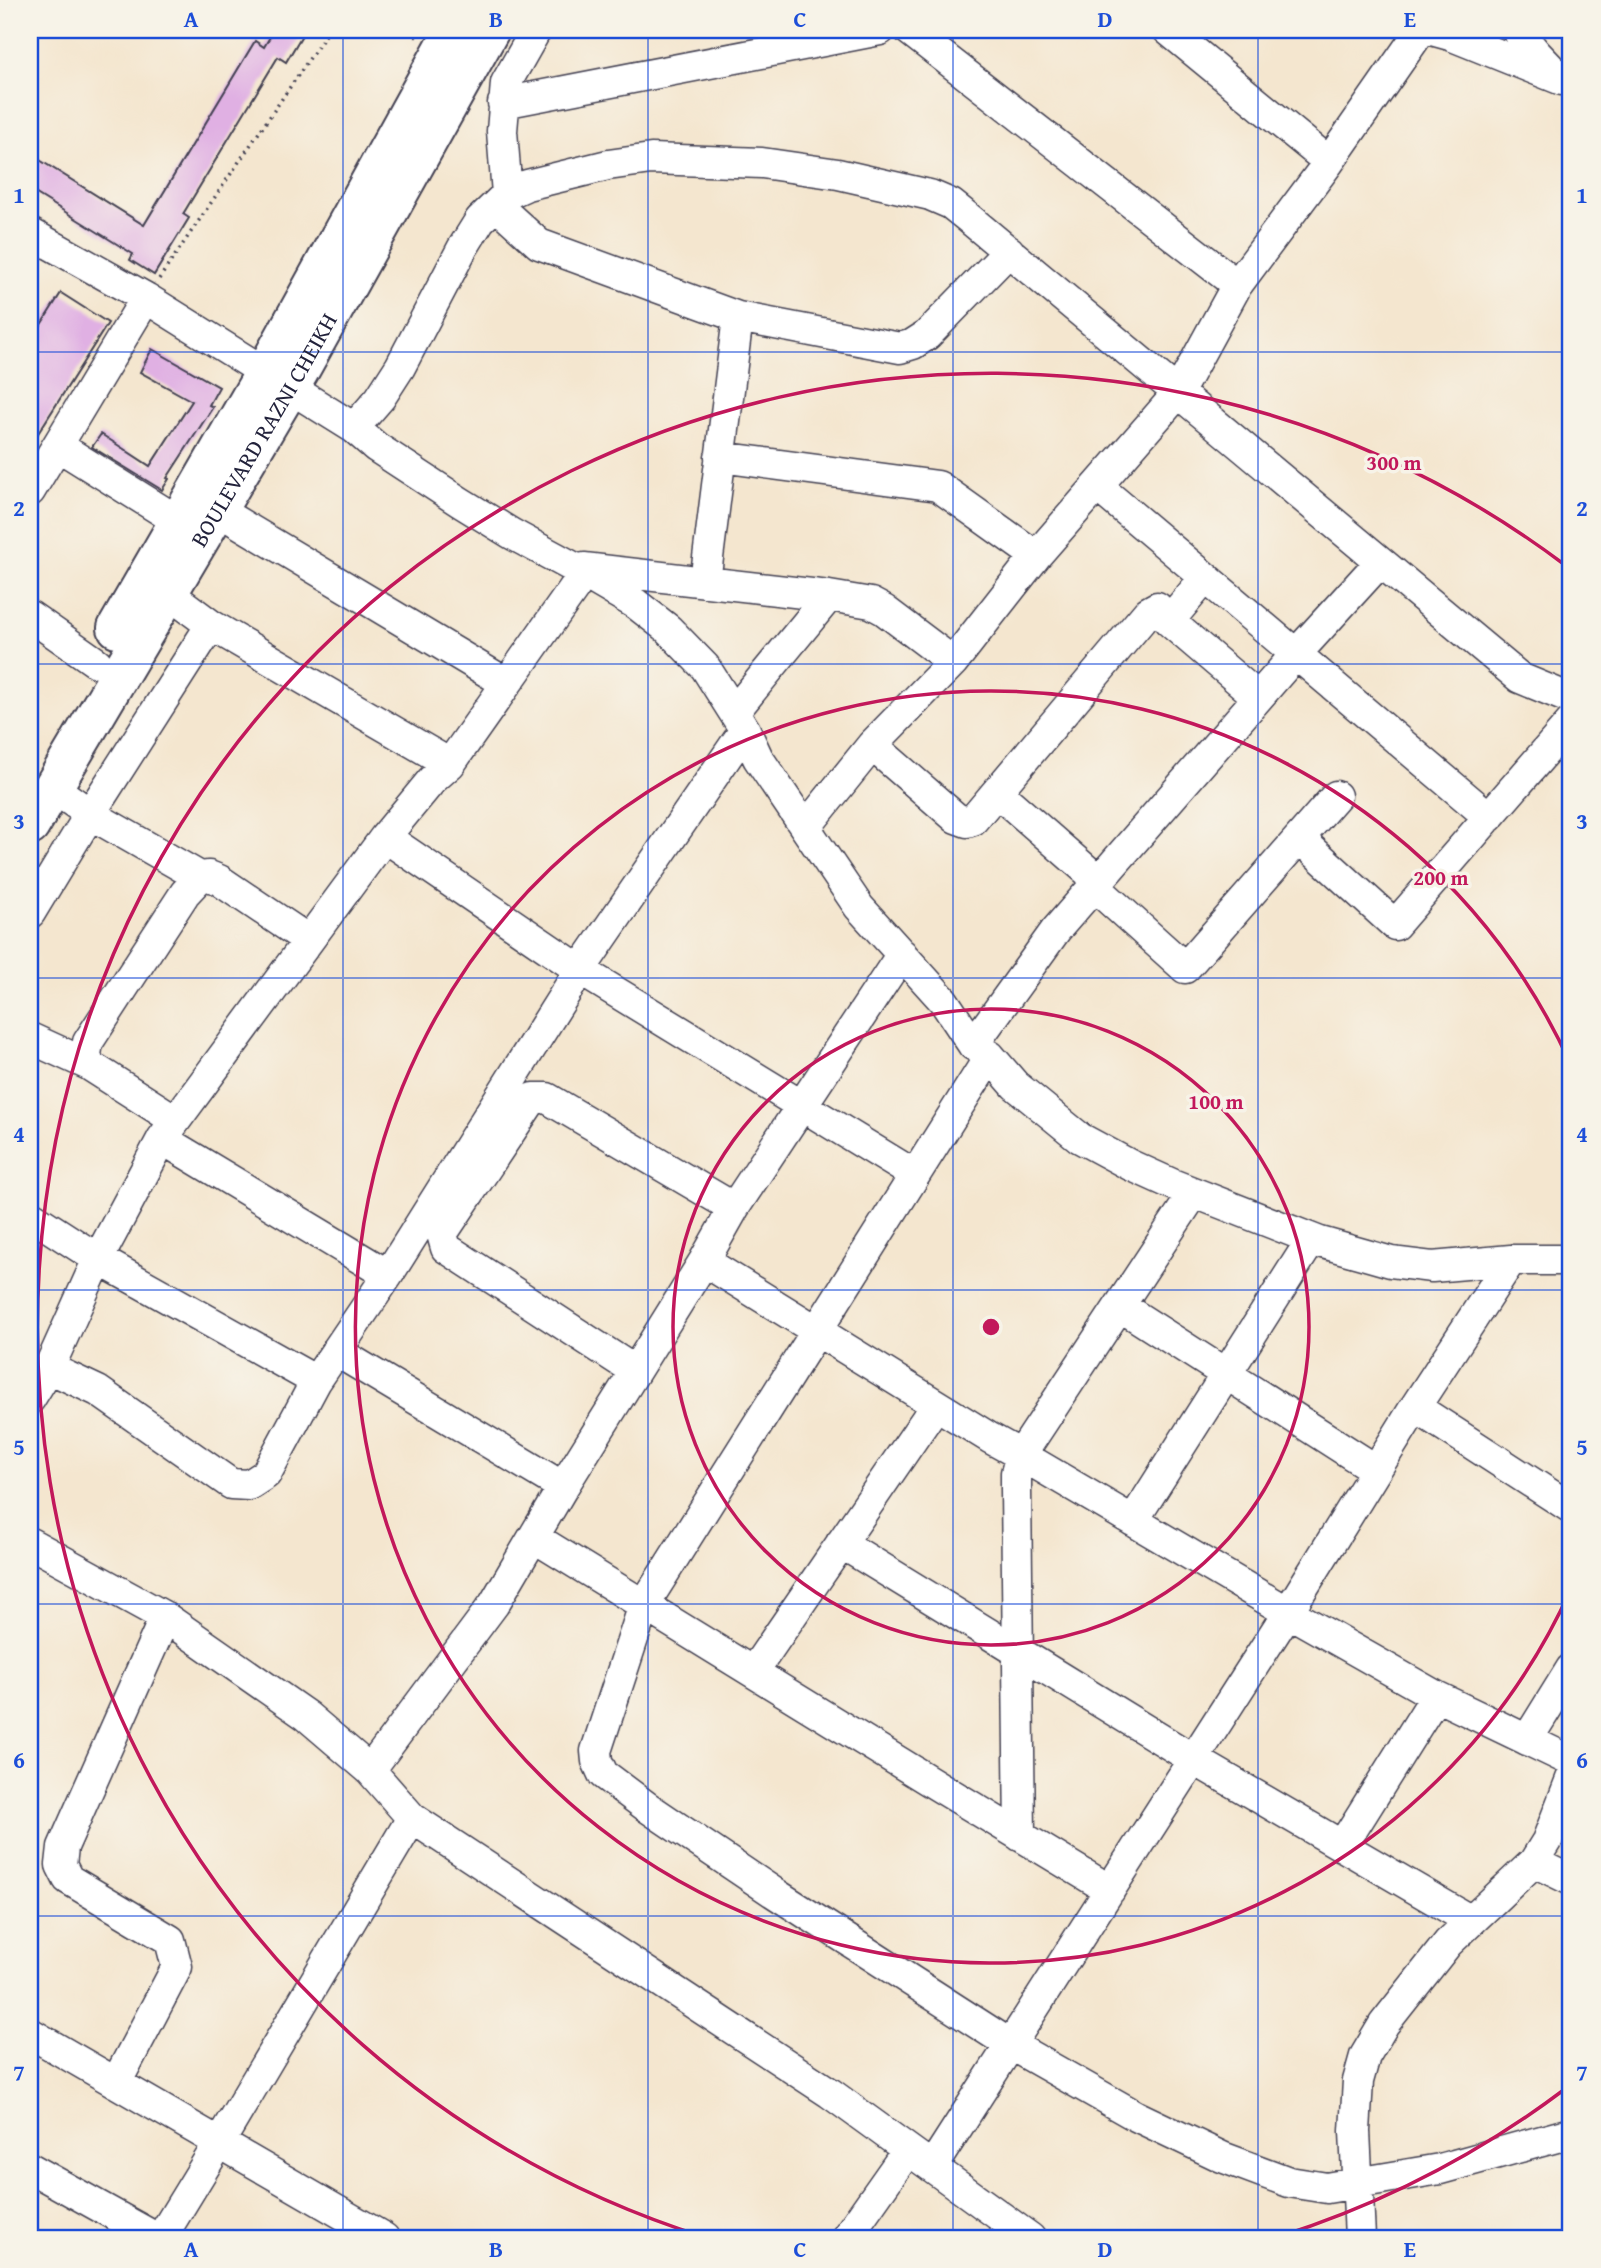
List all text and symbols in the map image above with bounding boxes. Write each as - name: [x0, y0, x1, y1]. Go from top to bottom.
- text: A: [184, 2, 199, 35]
- text: B: [489, 2, 503, 35]
- text: C: [793, 2, 807, 35]
- text: D: [1098, 2, 1113, 35]
- text: E: [1404, 2, 1416, 35]
- text: 1: [13, 178, 25, 211]
- text: 1: [1576, 178, 1588, 211]
- street label: BOULEVARD RAZNI CHEIKH: [182, 307, 345, 553]
- text: 300 m: [1366, 447, 1422, 478]
- text: 2: [13, 491, 25, 524]
- text: 2: [1576, 491, 1588, 524]
- text: 3: [13, 804, 25, 837]
- text: 3: [1576, 804, 1588, 837]
- text: 200 m: [1413, 862, 1469, 893]
- text: 100 m: [1188, 1086, 1244, 1117]
- text: 4: [13, 1117, 25, 1150]
- text: 4: [1576, 1117, 1588, 1150]
- centre of rings: [979, 1315, 1003, 1339]
- text: 5: [13, 1430, 25, 1463]
- text: 5: [1576, 1430, 1588, 1463]
- text: 6: [13, 1743, 25, 1776]
- text: 6: [1576, 1743, 1588, 1776]
- text: 7: [13, 2056, 25, 2089]
- text: 7: [1576, 2056, 1588, 2089]
- text: A: [184, 2232, 199, 2265]
- text: B: [489, 2232, 503, 2265]
- text: C: [793, 2232, 807, 2265]
- text: D: [1098, 2232, 1113, 2265]
- text: E: [1404, 2232, 1416, 2265]

